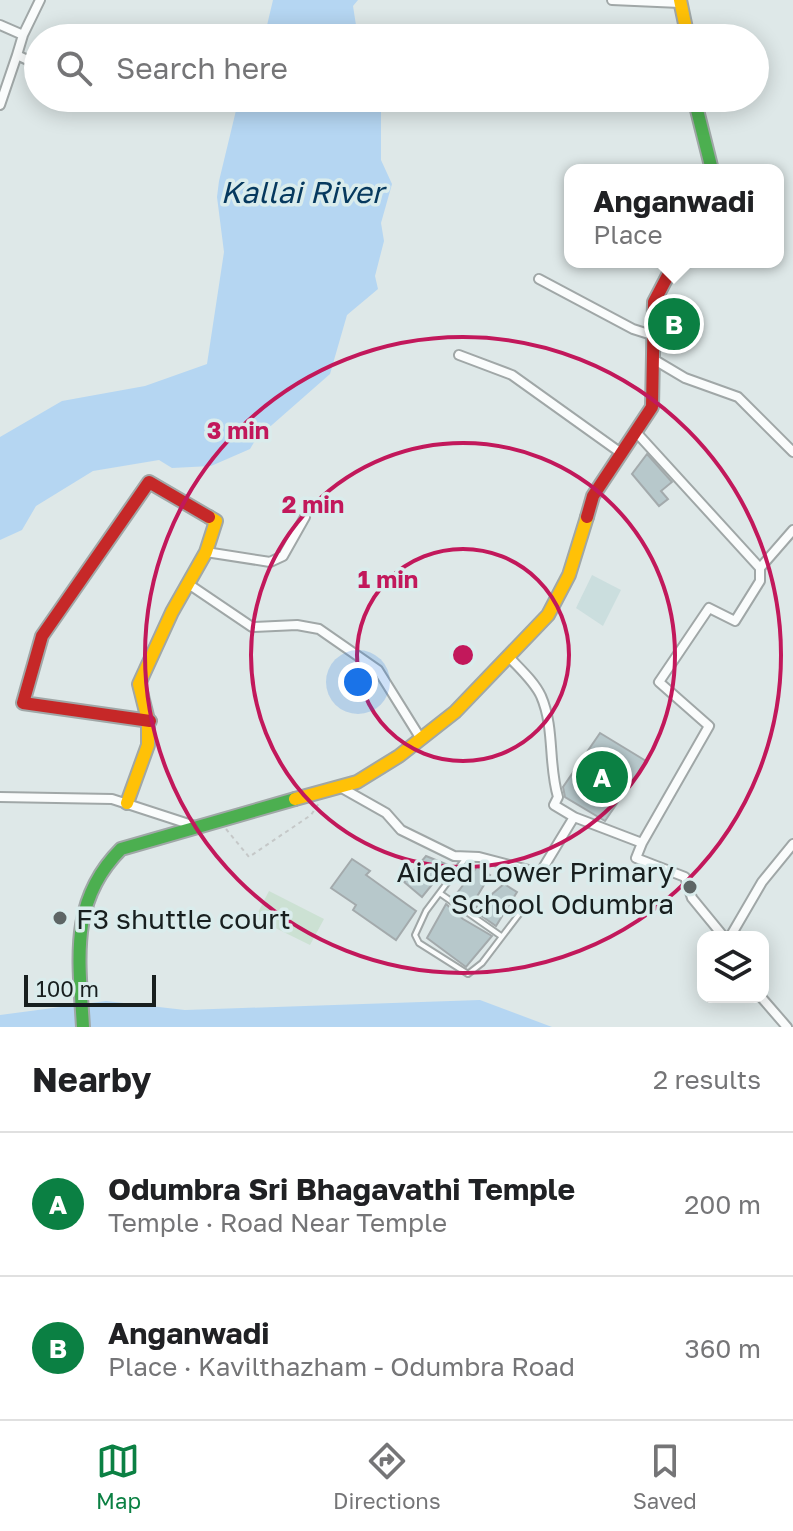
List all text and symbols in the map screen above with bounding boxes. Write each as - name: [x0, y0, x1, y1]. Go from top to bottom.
- search box: [24, 24, 769, 112]
- icon: search: [52, 46, 96, 90]
- text: Search here: [116, 50, 288, 86]
- popup: [564, 164, 784, 268]
- water label: Kallai River: [221, 174, 388, 210]
- text: Anganwadi: [593, 183, 755, 219]
- text: Place: [593, 219, 663, 250]
- pin: B: [648, 294, 700, 354]
- text: 3 min: [207, 415, 269, 444]
- text: 2 min: [282, 489, 344, 518]
- text: 1 min: [358, 564, 418, 593]
- centre of rings: [449, 641, 477, 669]
- your location: [338, 662, 378, 702]
- pin: A: [576, 747, 628, 807]
- place label: Aided Lower Primary School Odumbra: [396, 855, 674, 920]
- marker: Aided Lower Primary School Odumbra: [681, 878, 699, 896]
- place label: F3 shuttle court: [76, 902, 291, 935]
- marker: F3 shuttle court: [51, 909, 69, 927]
- map controls: [697, 931, 769, 1003]
- button: layers: [697, 931, 769, 1003]
- scale bar: [24, 971, 156, 1007]
- text: 100 m: [36, 975, 99, 1002]
- text: Nearby: [32, 1059, 152, 1099]
- text: 2 results: [653, 1064, 761, 1095]
- text: Odumbra Sri Bhagavathi Temple: [108, 1171, 575, 1207]
- text: A: [49, 1189, 67, 1220]
- text: 200 m: [684, 1189, 761, 1220]
- text: Temple · Road Near Temple: [108, 1207, 447, 1238]
- text: Anganwadi: [108, 1315, 269, 1351]
- text: B: [49, 1333, 67, 1364]
- text: 360 m: [684, 1333, 761, 1364]
- text: Place · Kavilthazham - Odumbra Road: [108, 1351, 575, 1382]
- tab: Map: [96, 1439, 141, 1514]
- tab: Directions: [333, 1439, 441, 1514]
- tab: Saved: [633, 1439, 697, 1514]

